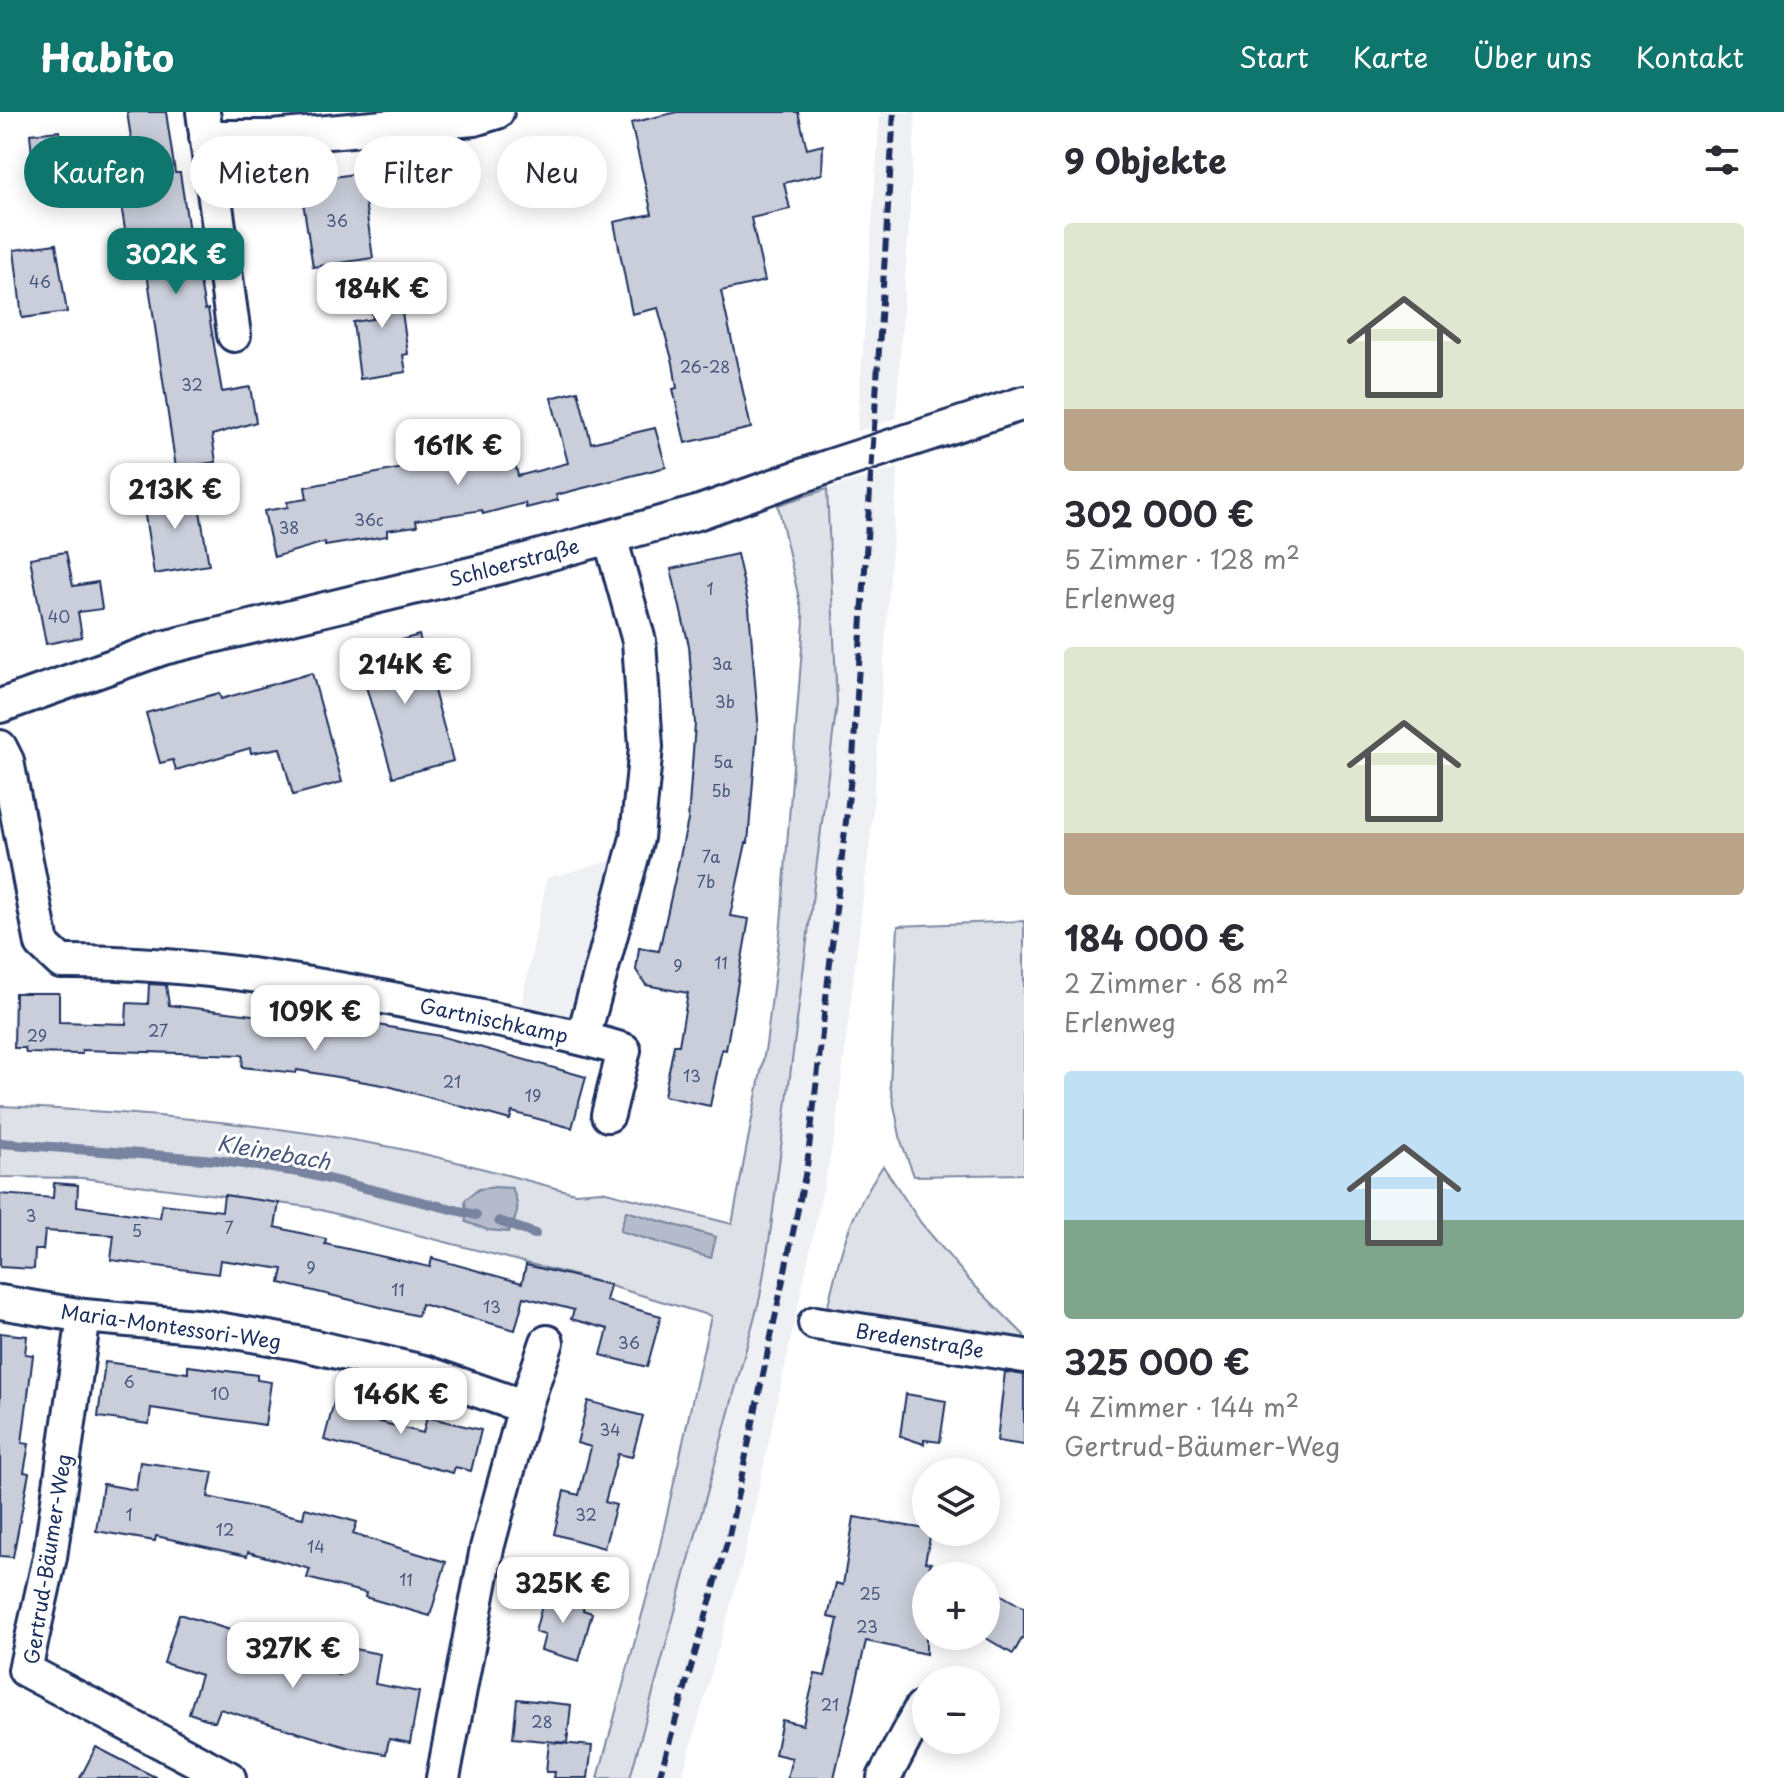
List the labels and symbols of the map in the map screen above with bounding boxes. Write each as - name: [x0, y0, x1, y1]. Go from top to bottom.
- house number: 36: [326, 208, 348, 232]
- pin: 302K €: [111, 228, 241, 296]
- pin: 184K €: [317, 262, 447, 330]
- house number: 46: [29, 269, 51, 293]
- house number: 26-28: [680, 354, 730, 378]
- house number: 32: [181, 372, 203, 396]
- pin: 161K €: [393, 419, 523, 487]
- pin: 213K €: [110, 463, 240, 531]
- house number: 36c: [354, 507, 384, 531]
- house number: 38: [279, 515, 299, 539]
- street label: Schloerstraße: [446, 530, 582, 594]
- house number: 1: [706, 576, 714, 600]
- house number: 40: [48, 604, 70, 628]
- pin: 214K €: [340, 638, 470, 706]
- house number: 3a: [712, 651, 732, 675]
- house number: 3b: [715, 689, 735, 713]
- house number: 5a: [713, 749, 733, 773]
- house number: 5b: [711, 778, 731, 802]
- house number: 7a: [702, 844, 720, 868]
- house number: 7b: [697, 869, 715, 893]
- house number: 11: [714, 950, 728, 974]
- house number: 9: [673, 953, 683, 977]
- pin: 109K €: [250, 985, 380, 1053]
- street label: Gartnischkamp: [417, 990, 571, 1050]
- house number: 27: [148, 1018, 168, 1042]
- house number: 29: [27, 1023, 47, 1047]
- house number: 13: [683, 1063, 701, 1087]
- house number: 21: [443, 1069, 461, 1093]
- house number: 19: [525, 1083, 541, 1107]
- water label: Kleinebach: [215, 1125, 334, 1177]
- house number: 3: [26, 1203, 36, 1227]
- house number: 7: [224, 1215, 234, 1239]
- house number: 5: [132, 1218, 142, 1242]
- house number: 9: [306, 1255, 316, 1279]
- house number: 11: [391, 1277, 405, 1301]
- house number: 13: [483, 1294, 501, 1318]
- street label: Maria-Montessori-Weg: [59, 1296, 283, 1356]
- street label: Bredenstraße: [854, 1315, 986, 1365]
- house number: 36: [618, 1330, 640, 1354]
- pin: 146K €: [336, 1368, 466, 1436]
- house number: 6: [123, 1369, 135, 1393]
- house number: 10: [211, 1381, 229, 1405]
- house number: 34: [599, 1417, 621, 1441]
- street label: Gertrud-Bäumer-Weg: [16, 1452, 78, 1666]
- house number: 1: [125, 1502, 133, 1526]
- house number: 32: [575, 1502, 597, 1526]
- house number: 12: [216, 1517, 234, 1541]
- house number: 14: [307, 1534, 325, 1558]
- pin: 325K €: [498, 1557, 628, 1625]
- house number: 11: [399, 1567, 413, 1591]
- house number: 25: [859, 1581, 881, 1605]
- house number: 23: [856, 1614, 878, 1638]
- pin: 327K €: [228, 1622, 358, 1690]
- house number: 21: [821, 1692, 839, 1716]
- house number: 28: [531, 1709, 553, 1733]

